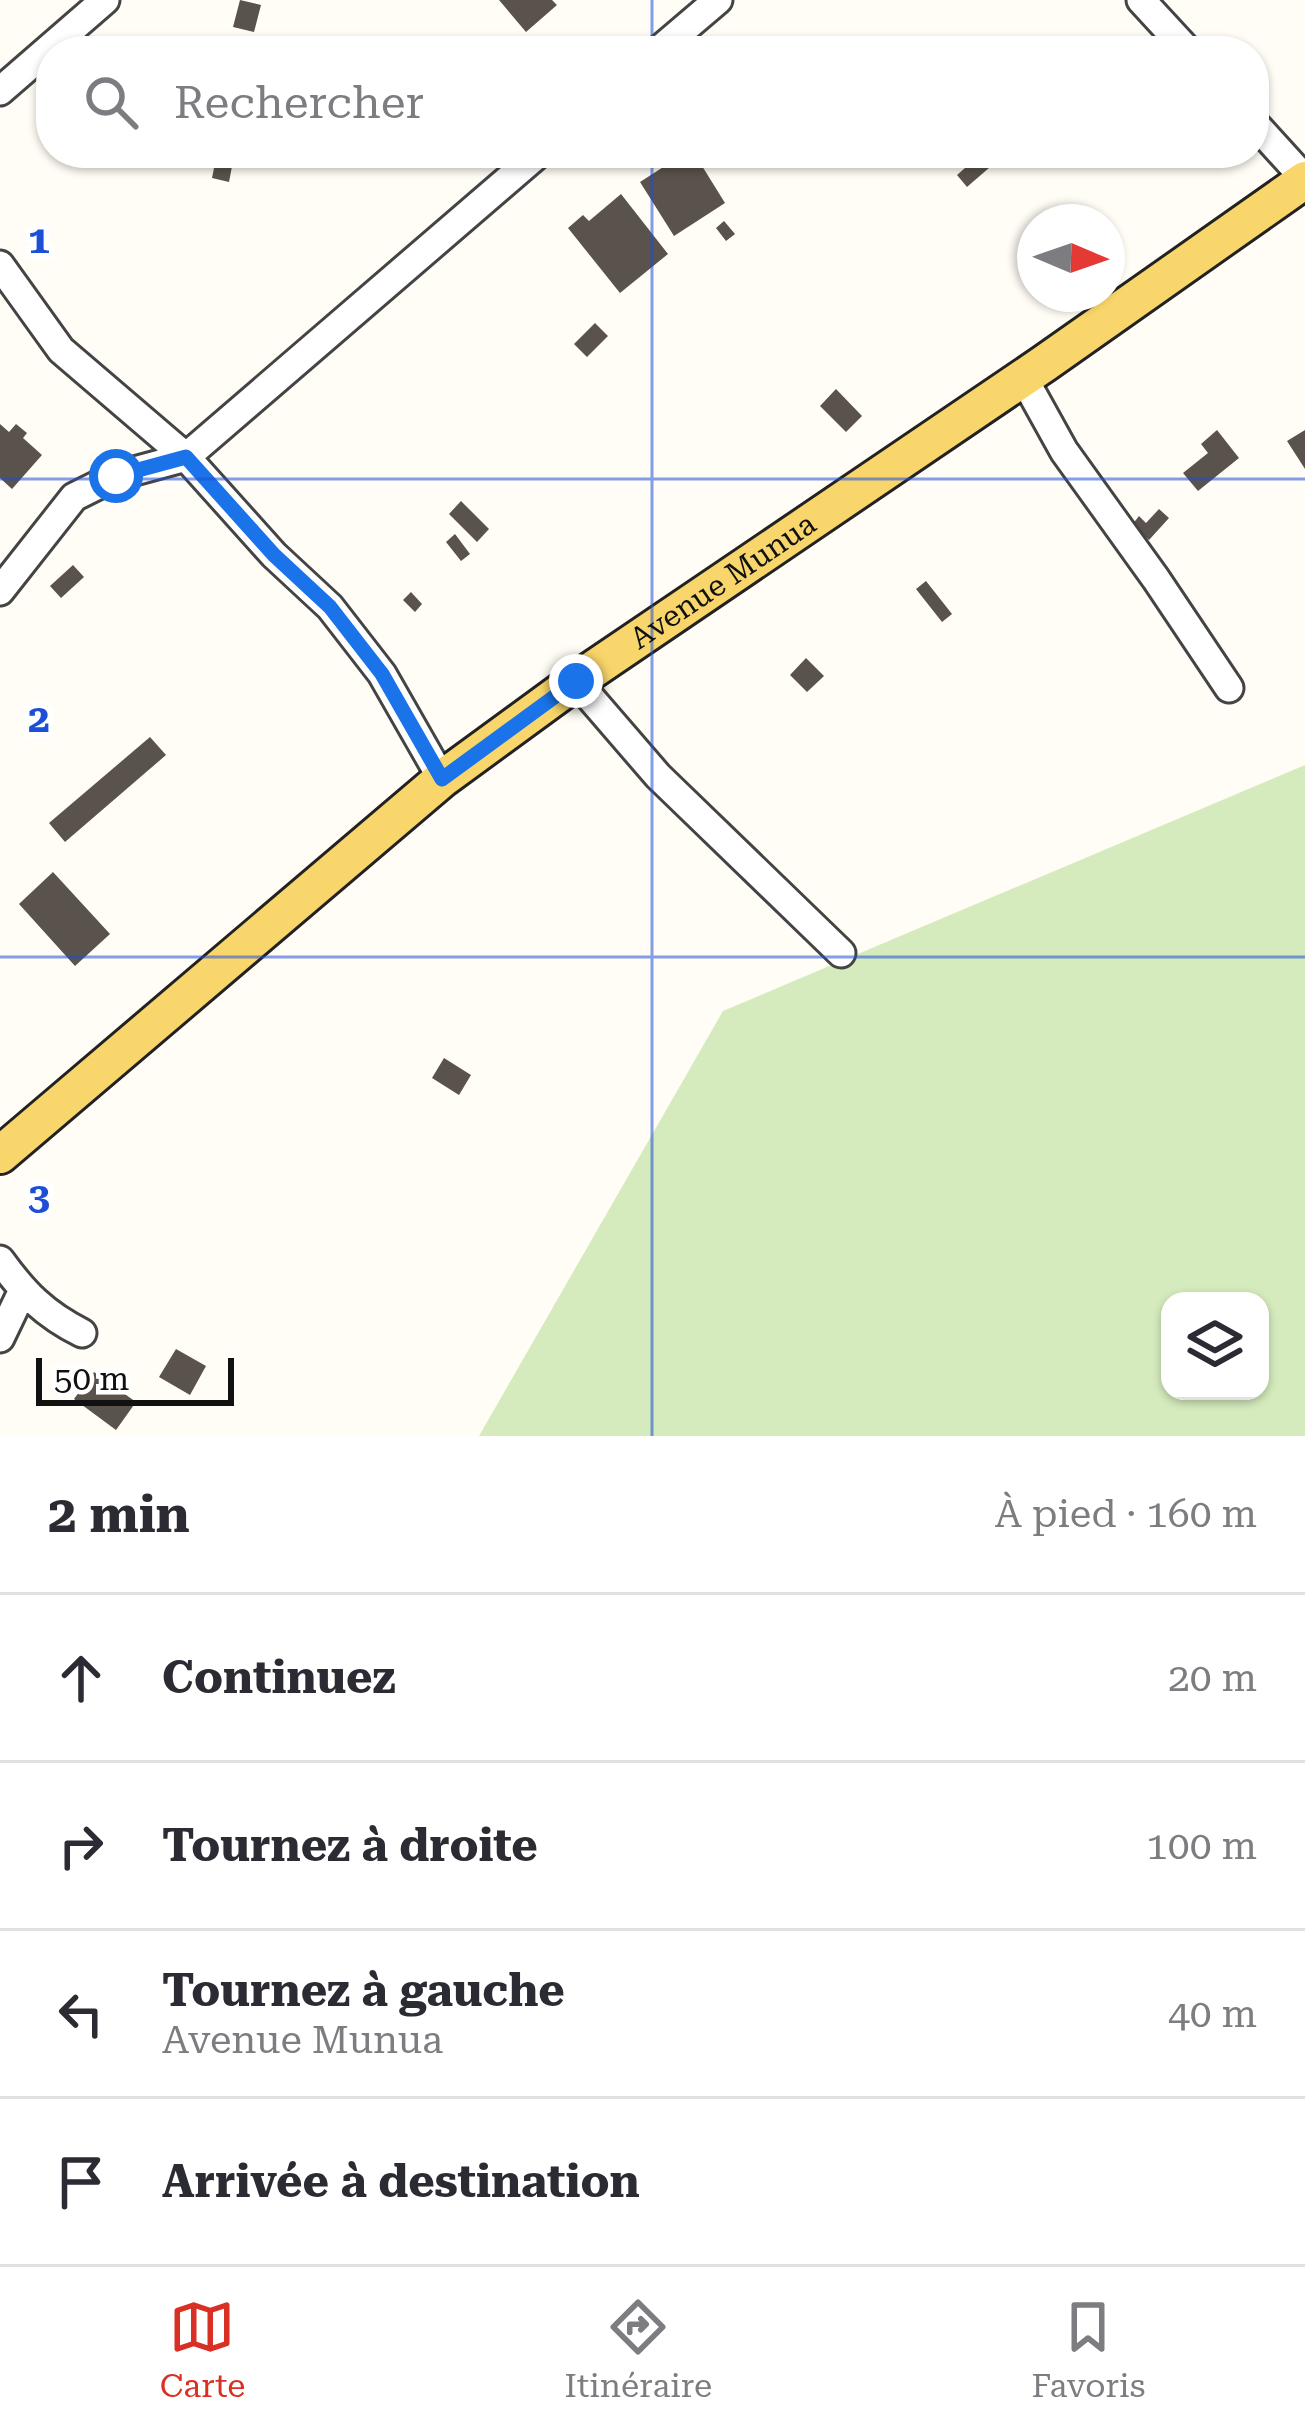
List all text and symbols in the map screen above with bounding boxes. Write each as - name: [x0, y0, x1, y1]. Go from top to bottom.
- search box: [36, 36, 1269, 168]
- icon: search: [78, 69, 144, 135]
- text: Rechercher: [174, 76, 424, 129]
- north arrow: [1017, 204, 1125, 312]
- text: 1: [28, 217, 50, 263]
- route start: [89, 449, 143, 503]
- street label: Avenue Munua: [623, 506, 822, 656]
- route end: [549, 654, 603, 708]
- text: 2: [28, 696, 50, 742]
- text: 3: [28, 1174, 50, 1220]
- map controls: [1161, 1292, 1269, 1400]
- button: layers: [1161, 1292, 1269, 1400]
- scale bar: [36, 1352, 234, 1405]
- text: 50 m: [54, 1359, 129, 1398]
- text: 2 min: [48, 1485, 190, 1544]
- text: À pied · 160 m: [995, 1491, 1257, 1537]
- icon: ahead: [48, 1645, 114, 1711]
- text: Continuez: [162, 1651, 396, 1704]
- text: 20 m: [1168, 1655, 1257, 1701]
- icon: right: [48, 1813, 114, 1879]
- text: Tournez à droite: [162, 1819, 538, 1872]
- text: 100 m: [1146, 1823, 1257, 1869]
- text: Tournez à gauche: [162, 1964, 565, 2017]
- icon: left: [48, 1981, 114, 2047]
- text: 40 m: [1168, 1991, 1257, 2037]
- text: Avenue Munua: [162, 2017, 443, 2063]
- icon: arrive: [48, 2149, 114, 2215]
- text: Arrivée à destination: [162, 2155, 640, 2208]
- tab: Carte: [160, 2294, 245, 2405]
- tab: Itinéraire: [565, 2294, 712, 2405]
- tab: Favoris: [1031, 2294, 1145, 2405]

